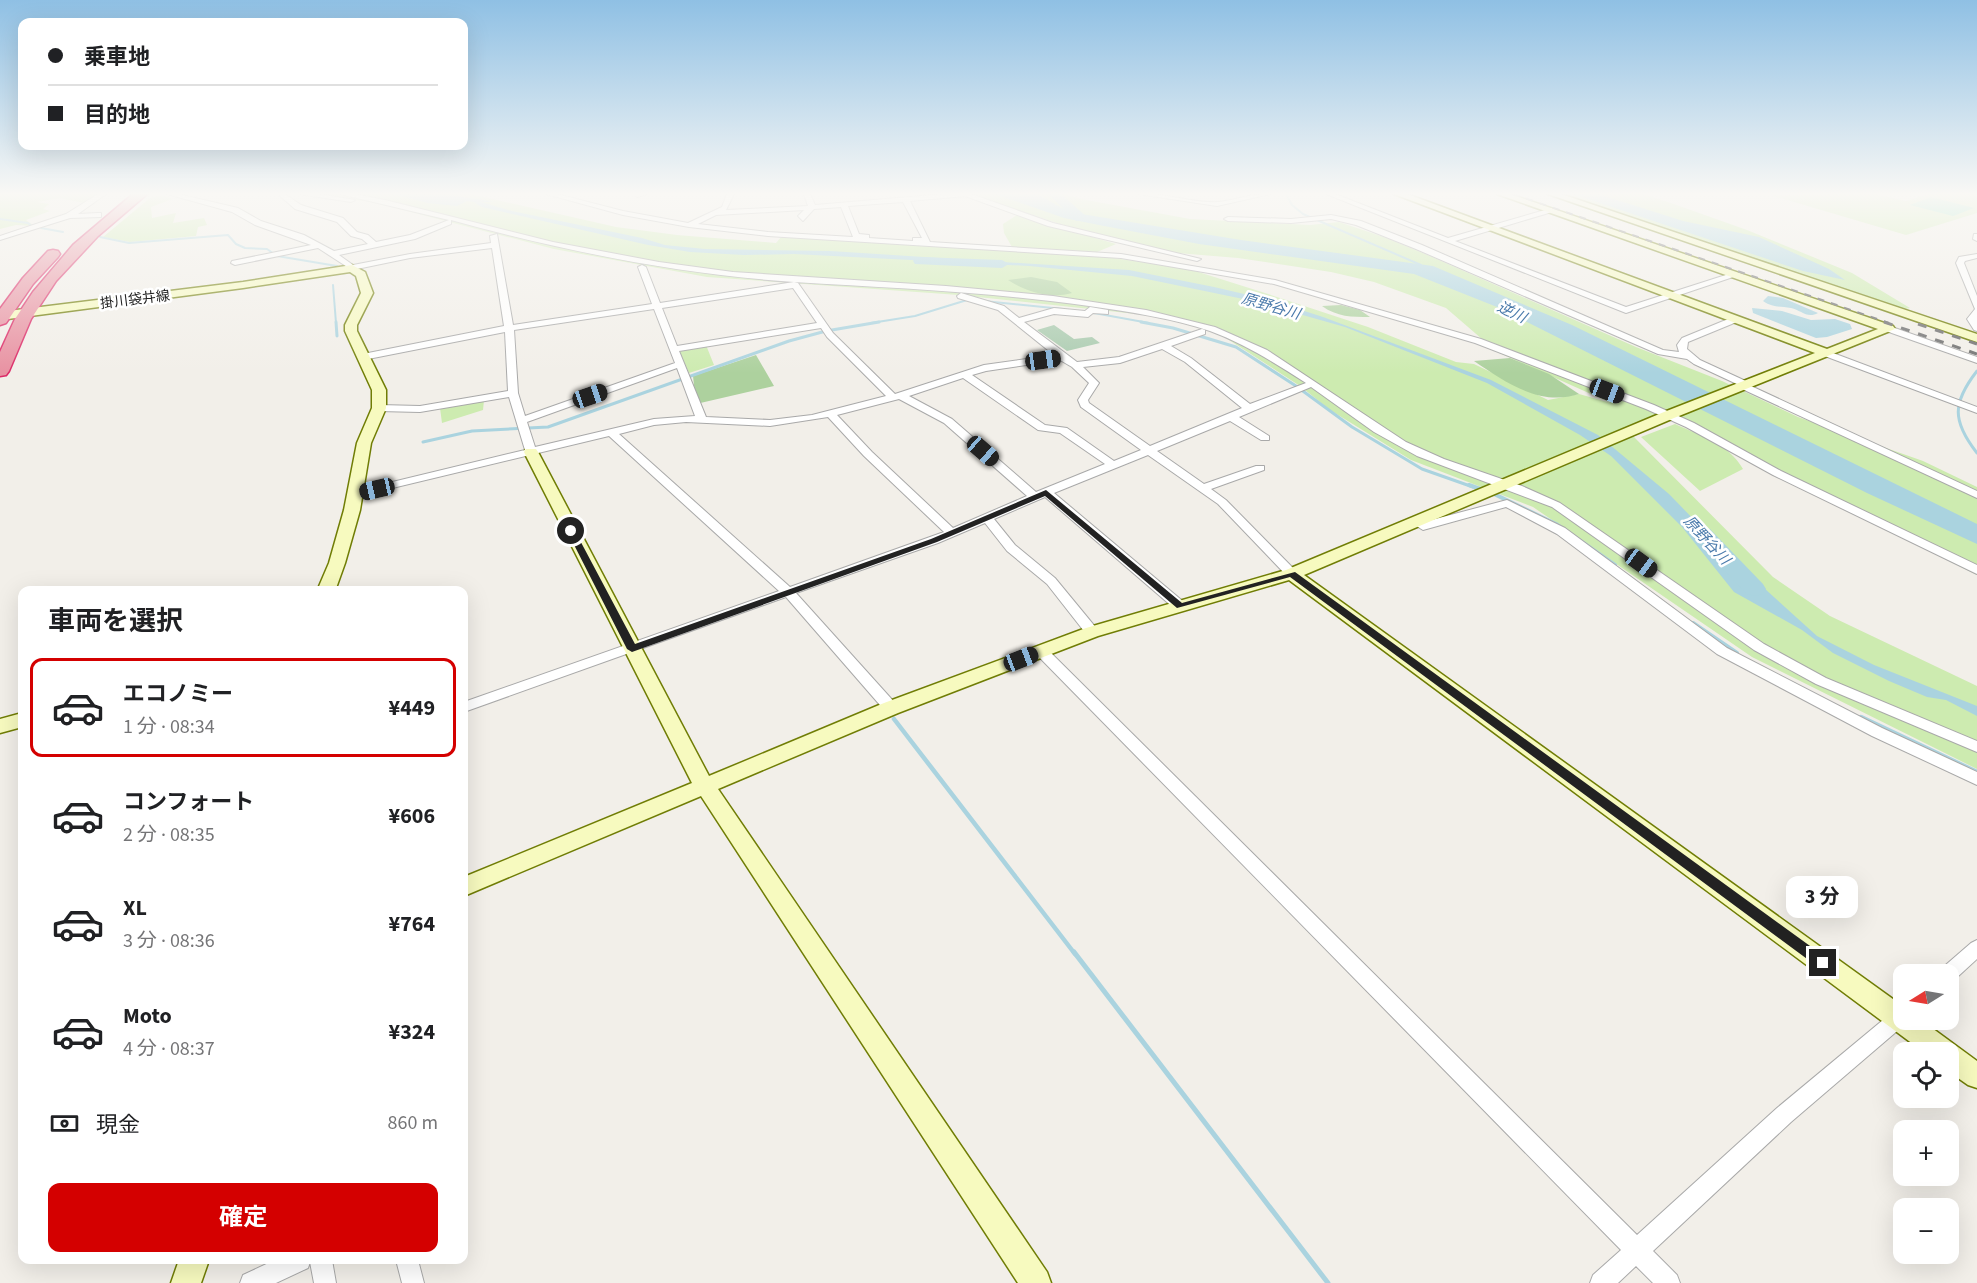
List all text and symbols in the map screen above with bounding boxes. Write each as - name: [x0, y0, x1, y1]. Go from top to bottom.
- text: 乗車地: [84, 41, 150, 73]
- text: 目的地: [84, 99, 150, 131]
- street label: 掛川袋井線: [99, 286, 171, 314]
- water label: 原野谷川: [1239, 288, 1305, 325]
- water label: 逆川: [1494, 296, 1532, 329]
- car: [1024, 349, 1062, 371]
- car: [1587, 376, 1627, 406]
- car: [570, 382, 610, 410]
- car: [964, 432, 1002, 470]
- car: [357, 476, 397, 502]
- water label: 原野谷川: [1678, 511, 1736, 571]
- route start: [557, 517, 584, 544]
- car: [1621, 545, 1661, 581]
- text: 車両を選択: [48, 602, 183, 641]
- car: [1001, 644, 1041, 674]
- text: エコノミー: [123, 678, 233, 710]
- icon: car: [51, 681, 105, 735]
- text: ¥449: [389, 692, 435, 724]
- text: 1 分 · 08:34: [123, 713, 215, 741]
- text: コンフォート: [123, 786, 254, 818]
- icon: car: [51, 789, 105, 843]
- text: ¥606: [389, 800, 435, 832]
- text: 2 分 · 08:35: [123, 821, 215, 849]
- callout: 3 分: [1787, 876, 1859, 918]
- text: 3 分: [1805, 883, 1839, 911]
- text: XL: [123, 892, 147, 924]
- icon: car: [51, 897, 105, 951]
- text: ¥764: [389, 908, 435, 940]
- text: 3 分 · 08:36: [123, 927, 215, 955]
- route end: [1809, 949, 1836, 976]
- north arrow: [1893, 964, 1959, 1030]
- map controls: [1893, 964, 1959, 1264]
- text: Moto: [123, 1000, 172, 1032]
- icon: car: [51, 1005, 105, 1059]
- text: ¥324: [389, 1016, 435, 1048]
- text: 4 分 · 08:37: [123, 1035, 215, 1063]
- button: locate: [1893, 1042, 1959, 1108]
- icon: cash: [48, 1107, 81, 1140]
- text: 現金: [96, 1109, 140, 1141]
- text: 860 m: [388, 1109, 438, 1137]
- button: +: [1893, 1120, 1959, 1186]
- button: 確定: [48, 1183, 438, 1252]
- button: −: [1893, 1198, 1959, 1264]

